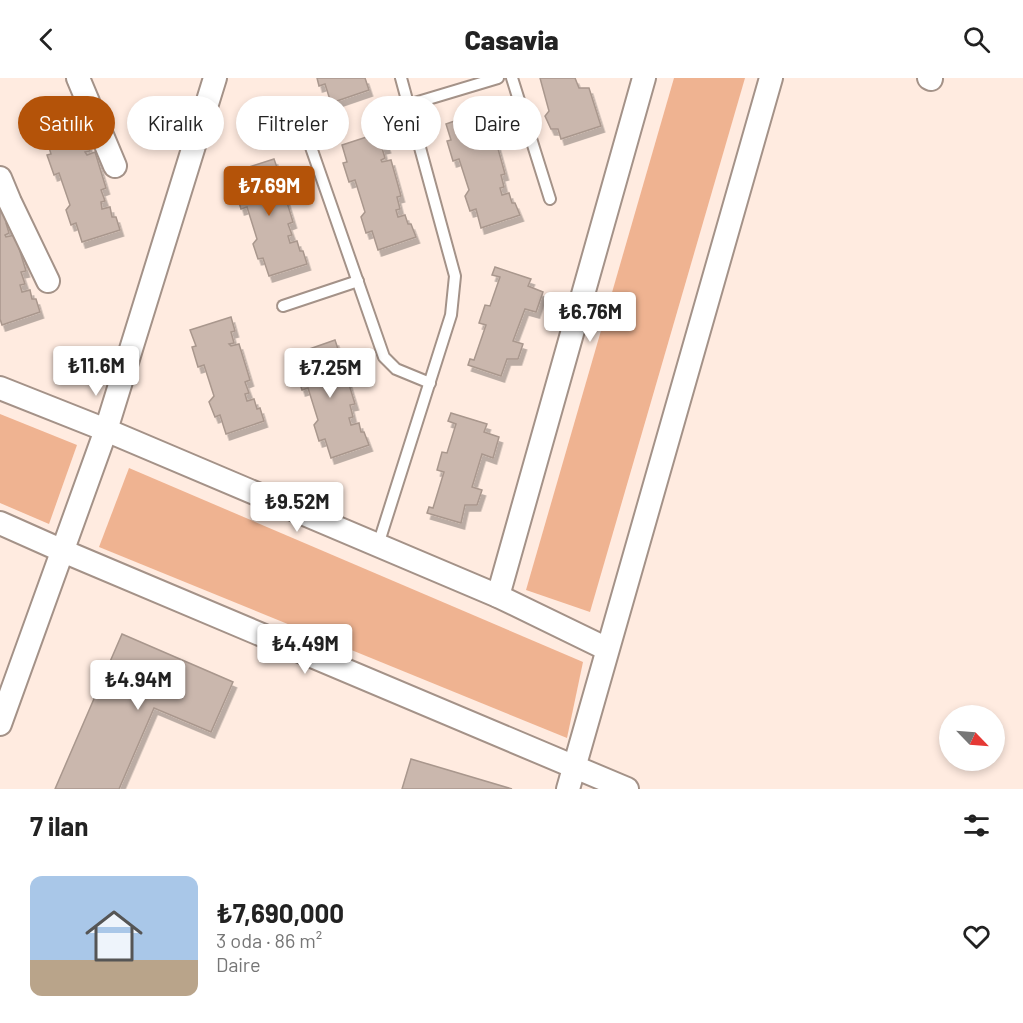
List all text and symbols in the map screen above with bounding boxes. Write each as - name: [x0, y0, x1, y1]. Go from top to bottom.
- icon: back: [30, 23, 63, 56]
- text: Casavia: [464, 23, 559, 55]
- icon: search: [960, 23, 993, 56]
- chip: Satılık: [18, 96, 115, 150]
- chip: Kiralık: [127, 96, 224, 150]
- chip: Filtreler: [236, 96, 349, 150]
- chip: Yeni: [361, 96, 441, 150]
- chip: Daire: [453, 96, 542, 150]
- pin: ₺7.69M: [220, 166, 318, 217]
- text: ₺7.69M: [238, 173, 300, 197]
- pin: ₺6.76M: [541, 292, 639, 343]
- text: ₺6.76M: [558, 299, 622, 323]
- pin: ₺11.6M: [47, 346, 145, 397]
- pin: ₺7.25M: [281, 348, 379, 399]
- text: ₺11.6M: [67, 353, 125, 377]
- text: ₺7.25M: [298, 355, 362, 379]
- pin: ₺9.52M: [248, 482, 346, 533]
- text: ₺9.52M: [264, 489, 330, 513]
- pin: ₺4.49M: [256, 624, 354, 675]
- text: ₺4.49M: [271, 631, 339, 655]
- pin: ₺4.94M: [89, 660, 187, 711]
- text: ₺4.94M: [104, 667, 172, 691]
- north arrow: [939, 705, 1005, 771]
- map controls: [939, 705, 1005, 771]
- icon: filters: [960, 809, 993, 842]
- text: 7 ilan: [30, 810, 89, 841]
- text: ₺7,690,000: [216, 897, 344, 928]
- icon: home: [78, 900, 150, 972]
- icon: heart: [960, 920, 993, 953]
- text: 3 oda · 86 m²: [216, 928, 322, 952]
- text: Daire: [216, 952, 261, 976]

